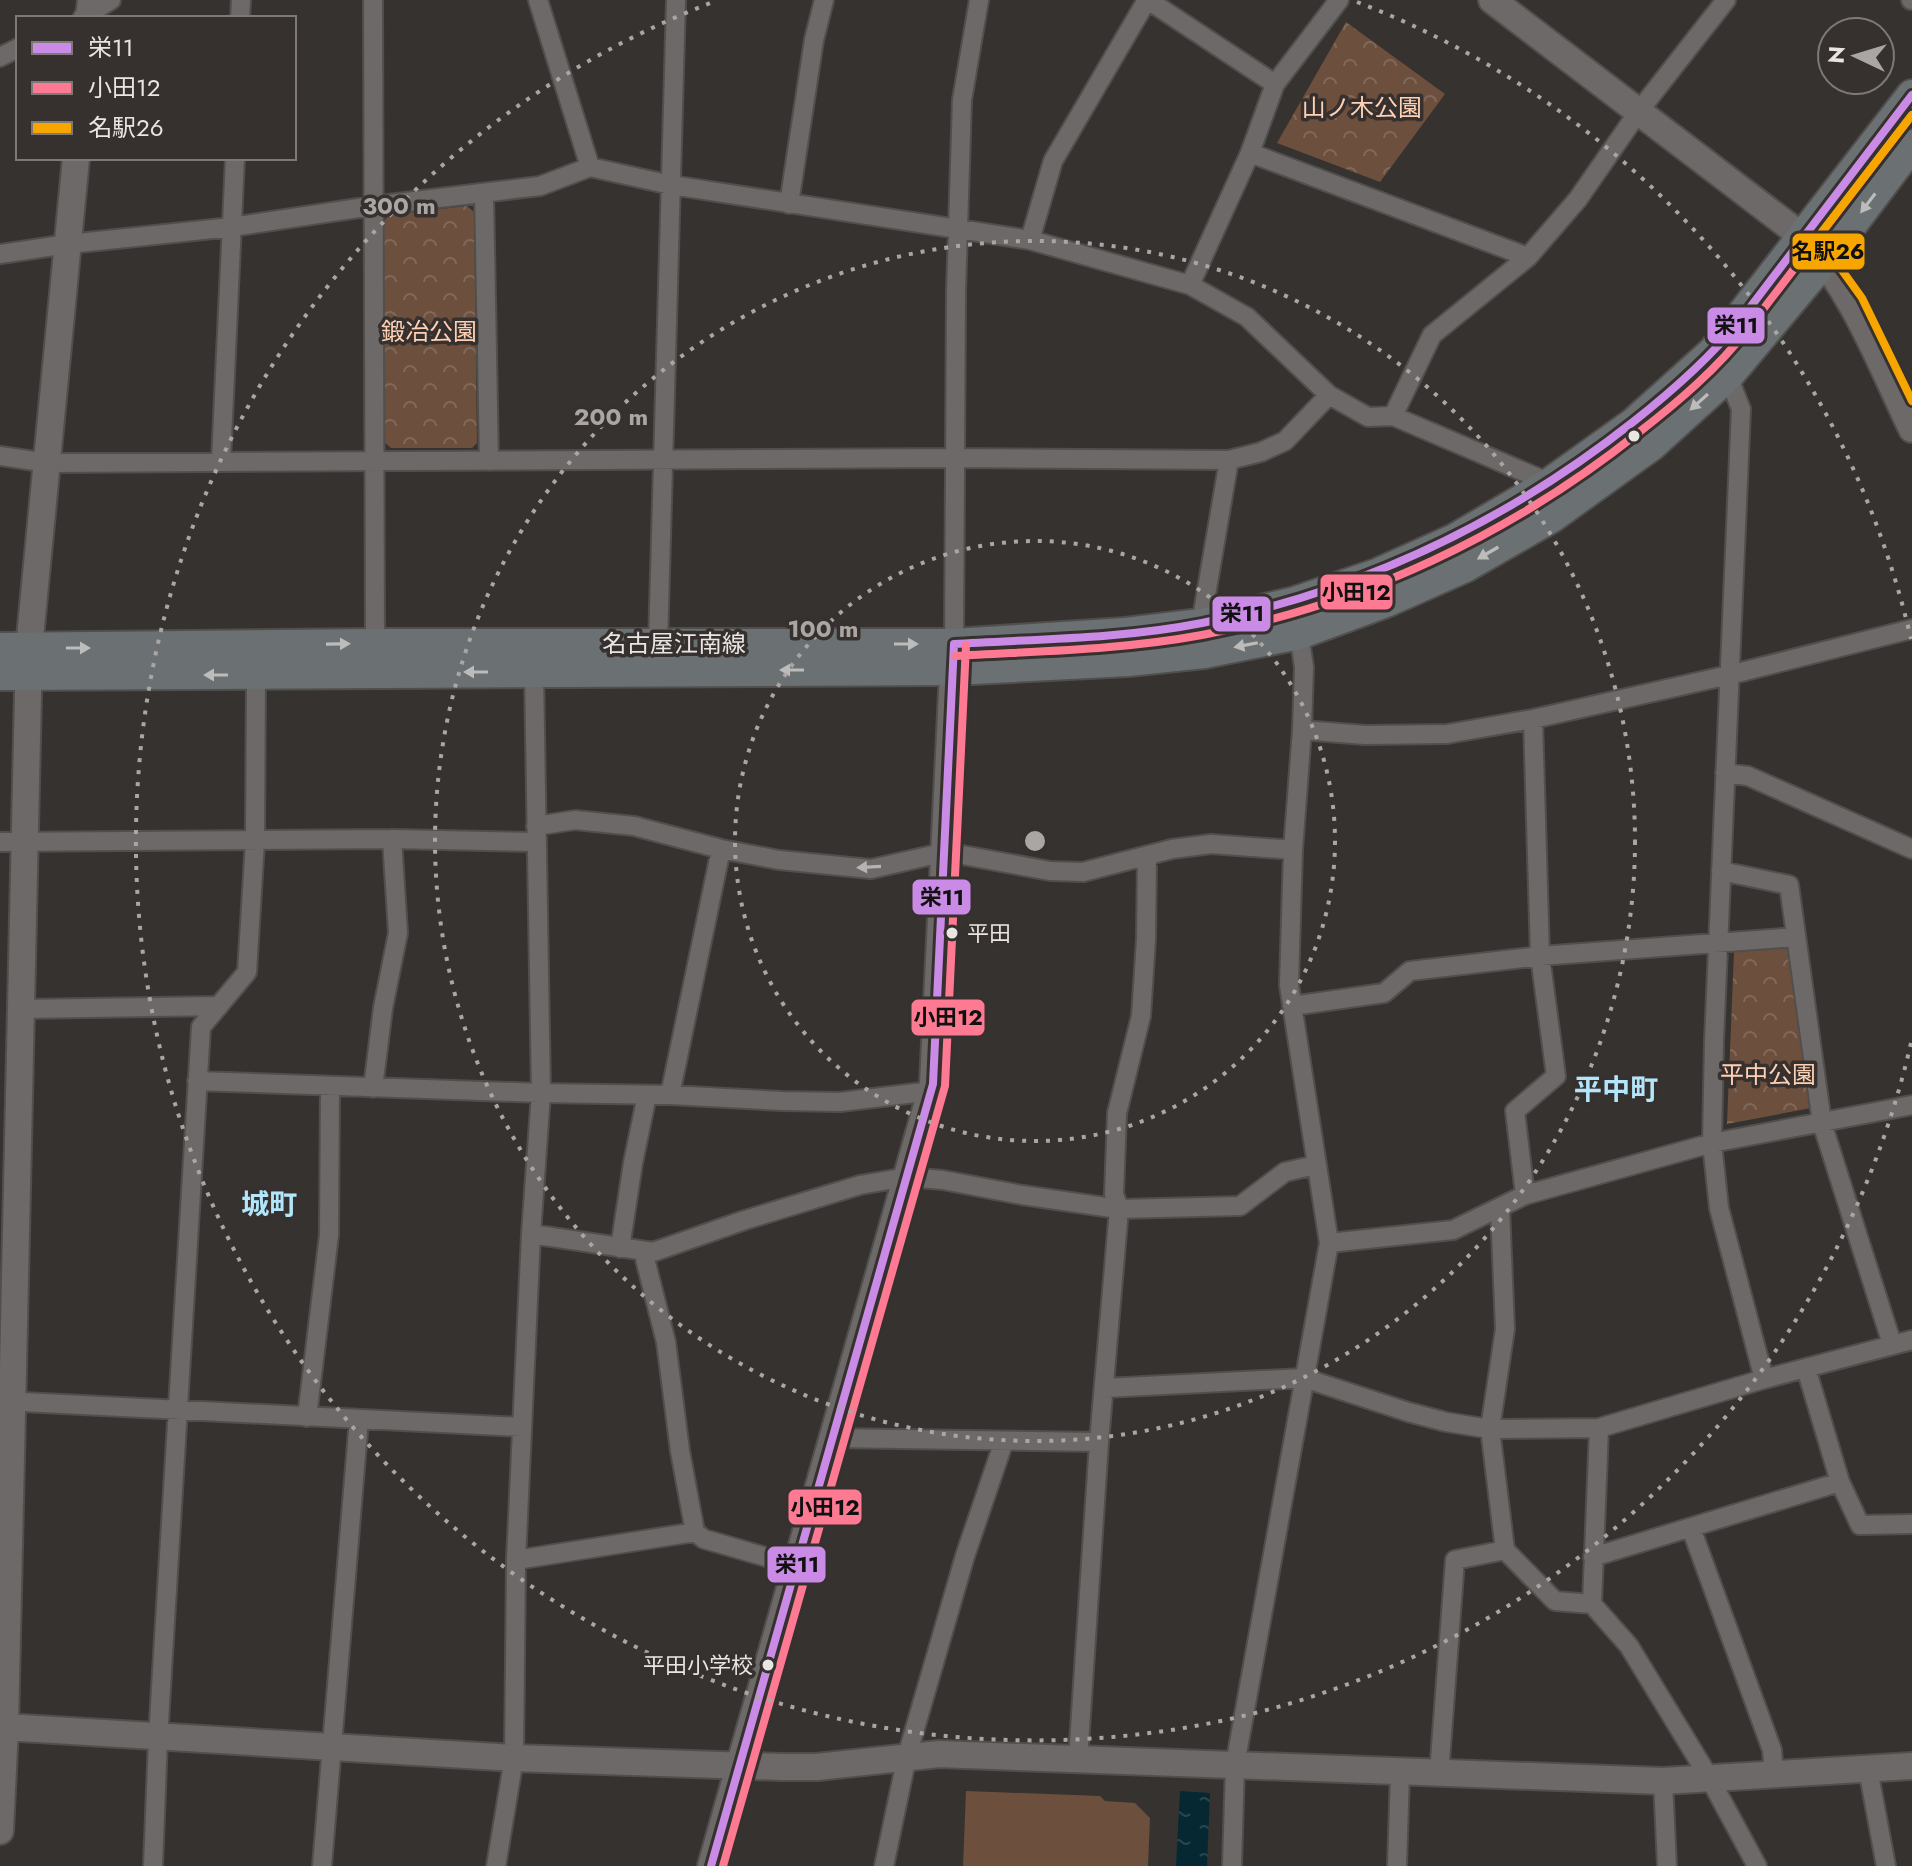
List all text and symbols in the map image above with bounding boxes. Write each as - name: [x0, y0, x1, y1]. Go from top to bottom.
- legend: [16, 16, 296, 160]
- north arrow: [1816, 16, 1896, 96]
- text: 栄11: [88, 30, 134, 65]
- text: N: [1819, 45, 1853, 64]
- text: 小田12: [88, 70, 160, 105]
- park label: 山ノ木公園: [1302, 90, 1422, 125]
- text: 名駅26: [88, 110, 163, 145]
- text: 300 m: [362, 188, 436, 223]
- one-way arrow: [1861, 192, 1877, 213]
- line badge: 名駅26: [1791, 232, 1866, 271]
- text: 名駅26: [1791, 235, 1865, 267]
- line badge: 栄11: [1706, 306, 1766, 345]
- text: 栄11: [1714, 309, 1758, 341]
- park label: 鍛冶公園: [381, 314, 477, 349]
- one-way arrow: [1690, 393, 1709, 411]
- text: 200 m: [574, 399, 648, 434]
- unlabelled marker: [1626, 428, 1642, 444]
- one-way arrow: [1477, 546, 1499, 560]
- line badge: 小田12: [1319, 573, 1394, 611]
- text: 小田12: [1321, 576, 1391, 608]
- line badge: 栄11: [1211, 595, 1272, 633]
- text: 栄11: [1220, 597, 1264, 629]
- text: 100 m: [788, 611, 858, 646]
- street label: 名古屋江南線: [602, 626, 746, 661]
- one-way arrow: [326, 638, 351, 651]
- one-way arrow: [894, 638, 919, 650]
- one-way arrow: [1233, 639, 1258, 651]
- one-way arrow: [66, 641, 91, 654]
- one-way arrow: [779, 664, 804, 676]
- one-way arrow: [463, 666, 488, 678]
- one-way arrow: [203, 669, 228, 681]
- centre of rings: [1021, 827, 1049, 855]
- one-way arrow: [856, 861, 882, 874]
- line badge: 栄11: [911, 878, 972, 916]
- text: 栄11: [920, 881, 964, 913]
- place label: 平田: [967, 917, 1011, 949]
- marker: 平田: [944, 925, 960, 941]
- line badge: 小田12: [910, 998, 986, 1037]
- text: 小田12: [913, 1001, 983, 1033]
- park label: 平中公園: [1720, 1057, 1816, 1092]
- district label: 平中町: [1574, 1069, 1658, 1110]
- district label: 城町: [241, 1184, 297, 1225]
- line badge: 小田12: [787, 1488, 863, 1526]
- text: 小田12: [790, 1491, 860, 1523]
- line badge: 栄11: [766, 1545, 827, 1584]
- text: 栄11: [775, 1548, 819, 1580]
- place label: 平田小学校: [643, 1649, 753, 1681]
- marker: 平田小学校: [760, 1657, 776, 1673]

